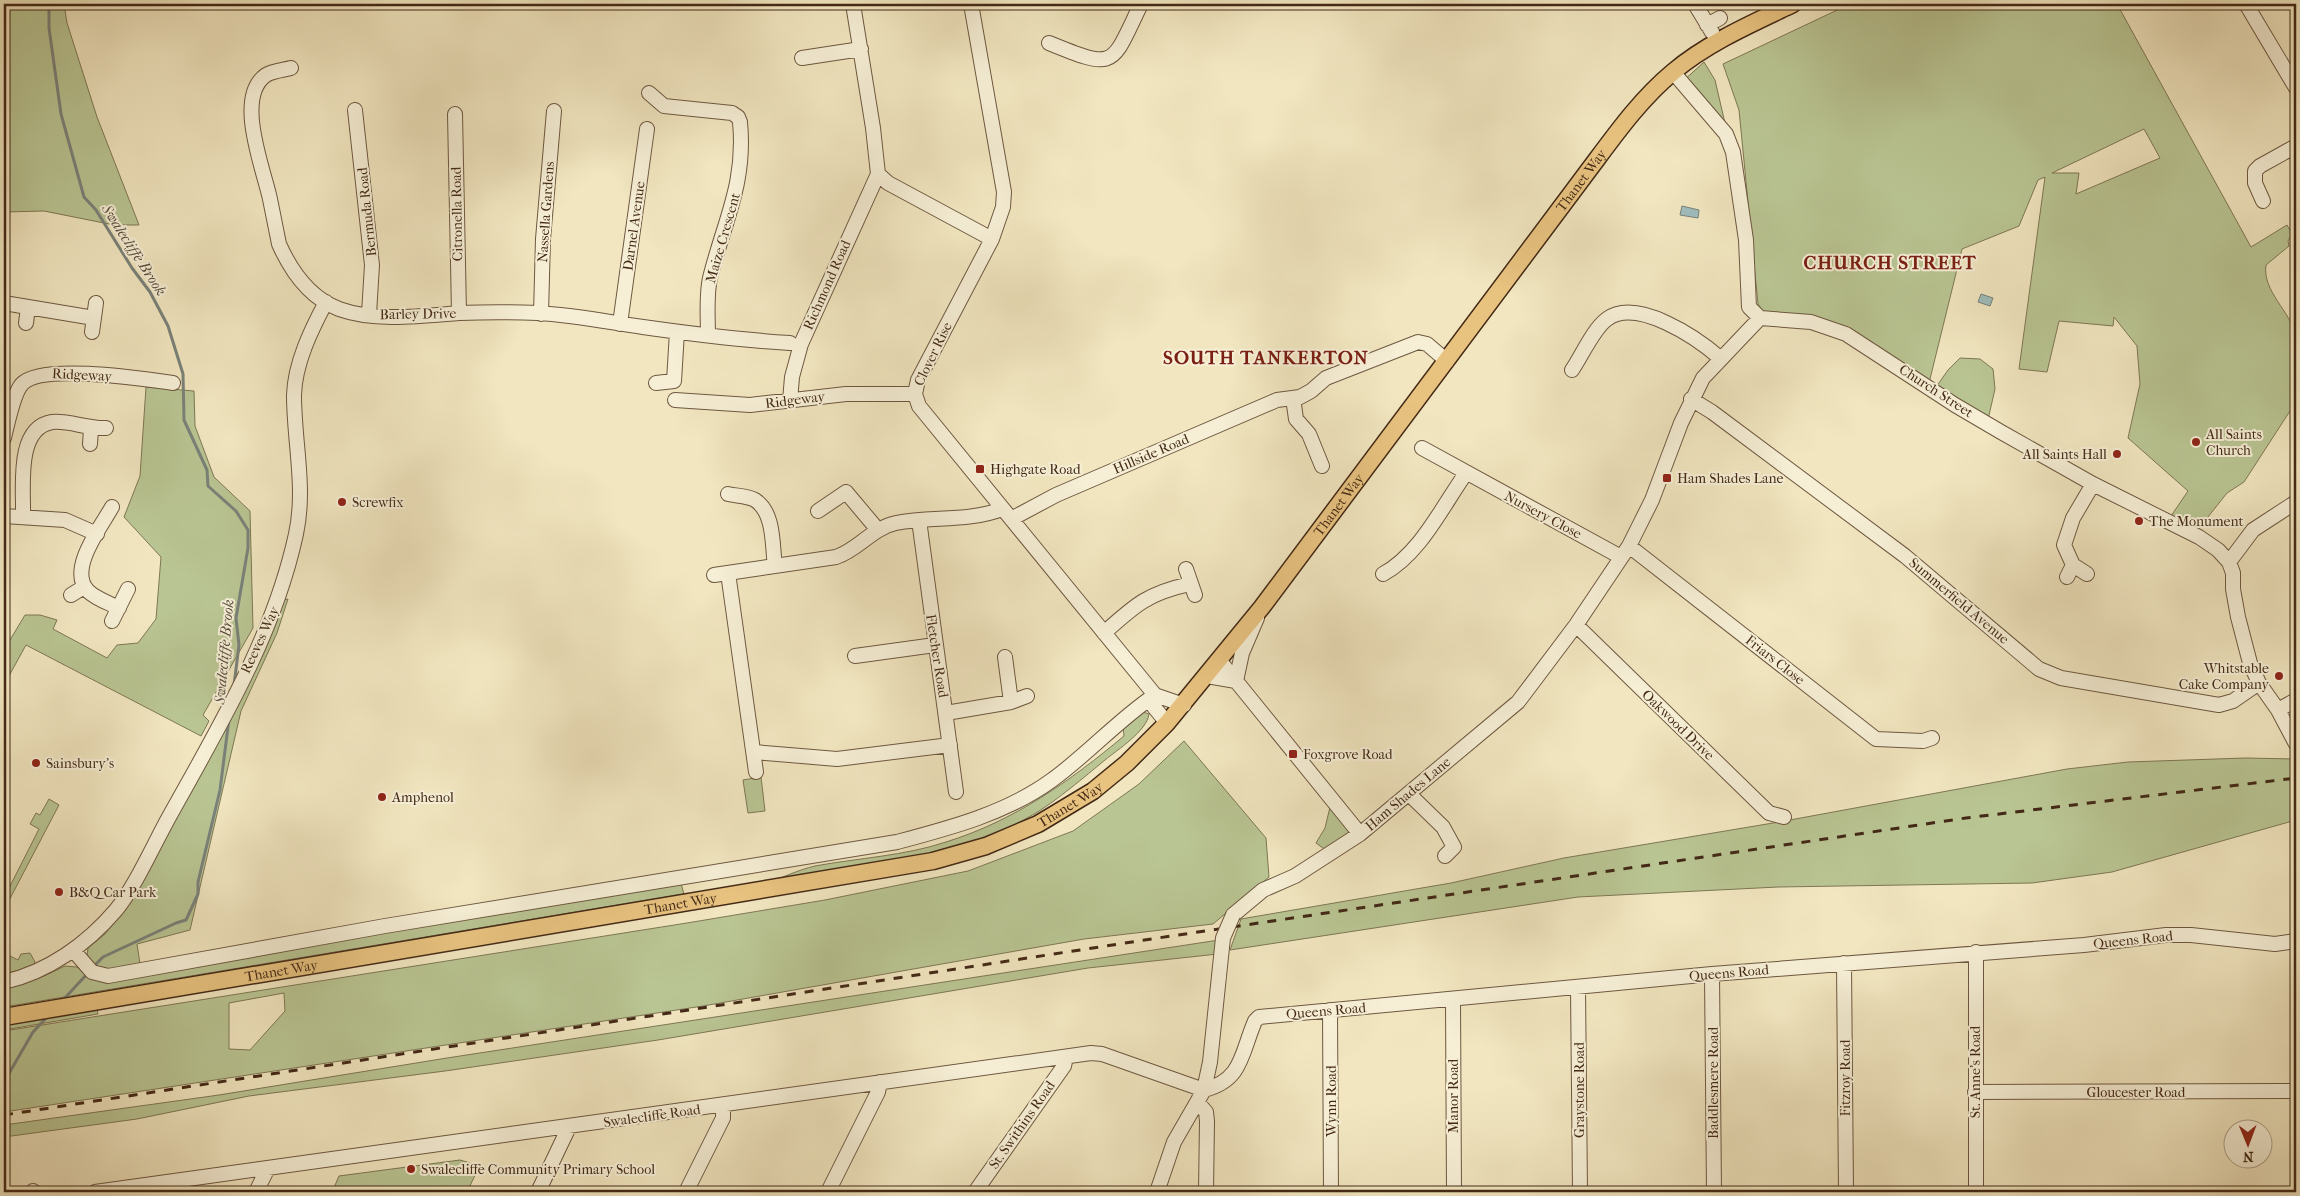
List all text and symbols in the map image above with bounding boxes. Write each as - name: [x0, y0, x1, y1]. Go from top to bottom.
- street label: Thanet Way: [1552, 145, 1610, 215]
- street label: Nassella Gardens: [534, 161, 558, 263]
- street label: Bermuda Road: [354, 166, 380, 257]
- street label: Citronella Road: [448, 166, 466, 261]
- street label: Darnel Avenue: [619, 180, 649, 272]
- street label: Maize Crescent: [702, 191, 744, 285]
- water label: Swalecliffe Brook: [97, 200, 170, 299]
- street label: Richmond Road: [800, 237, 855, 333]
- district label: CHURCH STREET: [1803, 252, 1977, 274]
- street label: Barley Drive: [380, 305, 457, 323]
- street label: Clover Rise: [910, 319, 956, 389]
- district label: SOUTH TANKERTON: [1163, 347, 1369, 369]
- street label: Church Street: [1896, 361, 1976, 421]
- street label: Ridgeway: [52, 365, 113, 385]
- street label: Ridgeway: [764, 388, 826, 412]
- place label: All Saints Church: [2205, 426, 2262, 459]
- street label: Hillside Road: [1110, 430, 1192, 478]
- marker: All Saints Church: [2190, 436, 2202, 448]
- place label: All Saints Hall: [2022, 446, 2107, 463]
- marker: All Saints Hall: [2111, 448, 2123, 460]
- place label: Highgate Road: [990, 461, 1081, 478]
- marker: Highgate Road: [974, 463, 986, 475]
- street label: Thanet Way: [1310, 470, 1368, 539]
- place label: Ham Shades Lane: [1677, 470, 1783, 487]
- marker: Ham Shades Lane: [1661, 472, 1673, 484]
- street label: Nursery Close: [1501, 488, 1585, 543]
- place label: Screwfix: [352, 494, 404, 511]
- marker: Screwfix: [336, 496, 348, 508]
- place label: The Monument: [2149, 513, 2244, 530]
- marker: The Monument: [2133, 515, 2145, 527]
- street label: Summerfield Avenue: [1905, 554, 2013, 648]
- water label: Swalecliffe Brook: [210, 599, 238, 706]
- street label: Reeves Way: [237, 603, 283, 676]
- street label: Fletcher Road: [922, 613, 952, 699]
- street label: Friars Close: [1742, 632, 1808, 688]
- place label: Whitstable Cake Company: [2179, 660, 2270, 693]
- marker: Whitstable Cake Company: [2273, 670, 2285, 682]
- street label: Oakwood Drive: [1638, 686, 1718, 764]
- place label: Foxgrove Road: [1303, 746, 1393, 763]
- marker: Foxgrove Road: [1287, 748, 1299, 760]
- street label: Ham Shades Lane: [1362, 753, 1454, 835]
- place label: Sainsbury's: [46, 755, 114, 772]
- marker: Sainsbury's: [30, 757, 42, 769]
- street label: Thanet Way: [1034, 778, 1107, 831]
- place label: Amphenol: [391, 789, 454, 806]
- marker: Amphenol: [376, 791, 388, 803]
- place label: B&Q Car Park: [69, 884, 157, 901]
- marker: B&Q Car Park: [53, 886, 65, 898]
- street label: Thanet Way: [643, 889, 719, 918]
- street label: Queens Road: [2092, 927, 2174, 953]
- street label: Thanet Way: [243, 956, 319, 985]
- street label: Queens Road: [1688, 961, 1770, 985]
- street label: Queens Road: [1285, 999, 1367, 1023]
- street label: St. Anne's Road: [1967, 1025, 1984, 1118]
- street label: Baddlesmere Road: [1705, 1027, 1722, 1139]
- street label: Fitzroy Road: [1837, 1039, 1854, 1116]
- street label: Graystone Road: [1571, 1042, 1588, 1138]
- street label: Manor Road: [1445, 1058, 1462, 1133]
- street label: Wynn Road: [1323, 1065, 1340, 1138]
- street label: St. Swithins Road: [985, 1077, 1059, 1172]
- street label: Gloucester Road: [2087, 1084, 2186, 1101]
- street label: Swalecliffe Road: [602, 1101, 702, 1131]
- north arrow: [2222, 1118, 2272, 1168]
- text: N: [2242, 1148, 2254, 1165]
- place label: Swalecliffe Community Primary School: [421, 1161, 655, 1178]
- marker: Swalecliffe Community Primary School: [405, 1163, 417, 1175]

